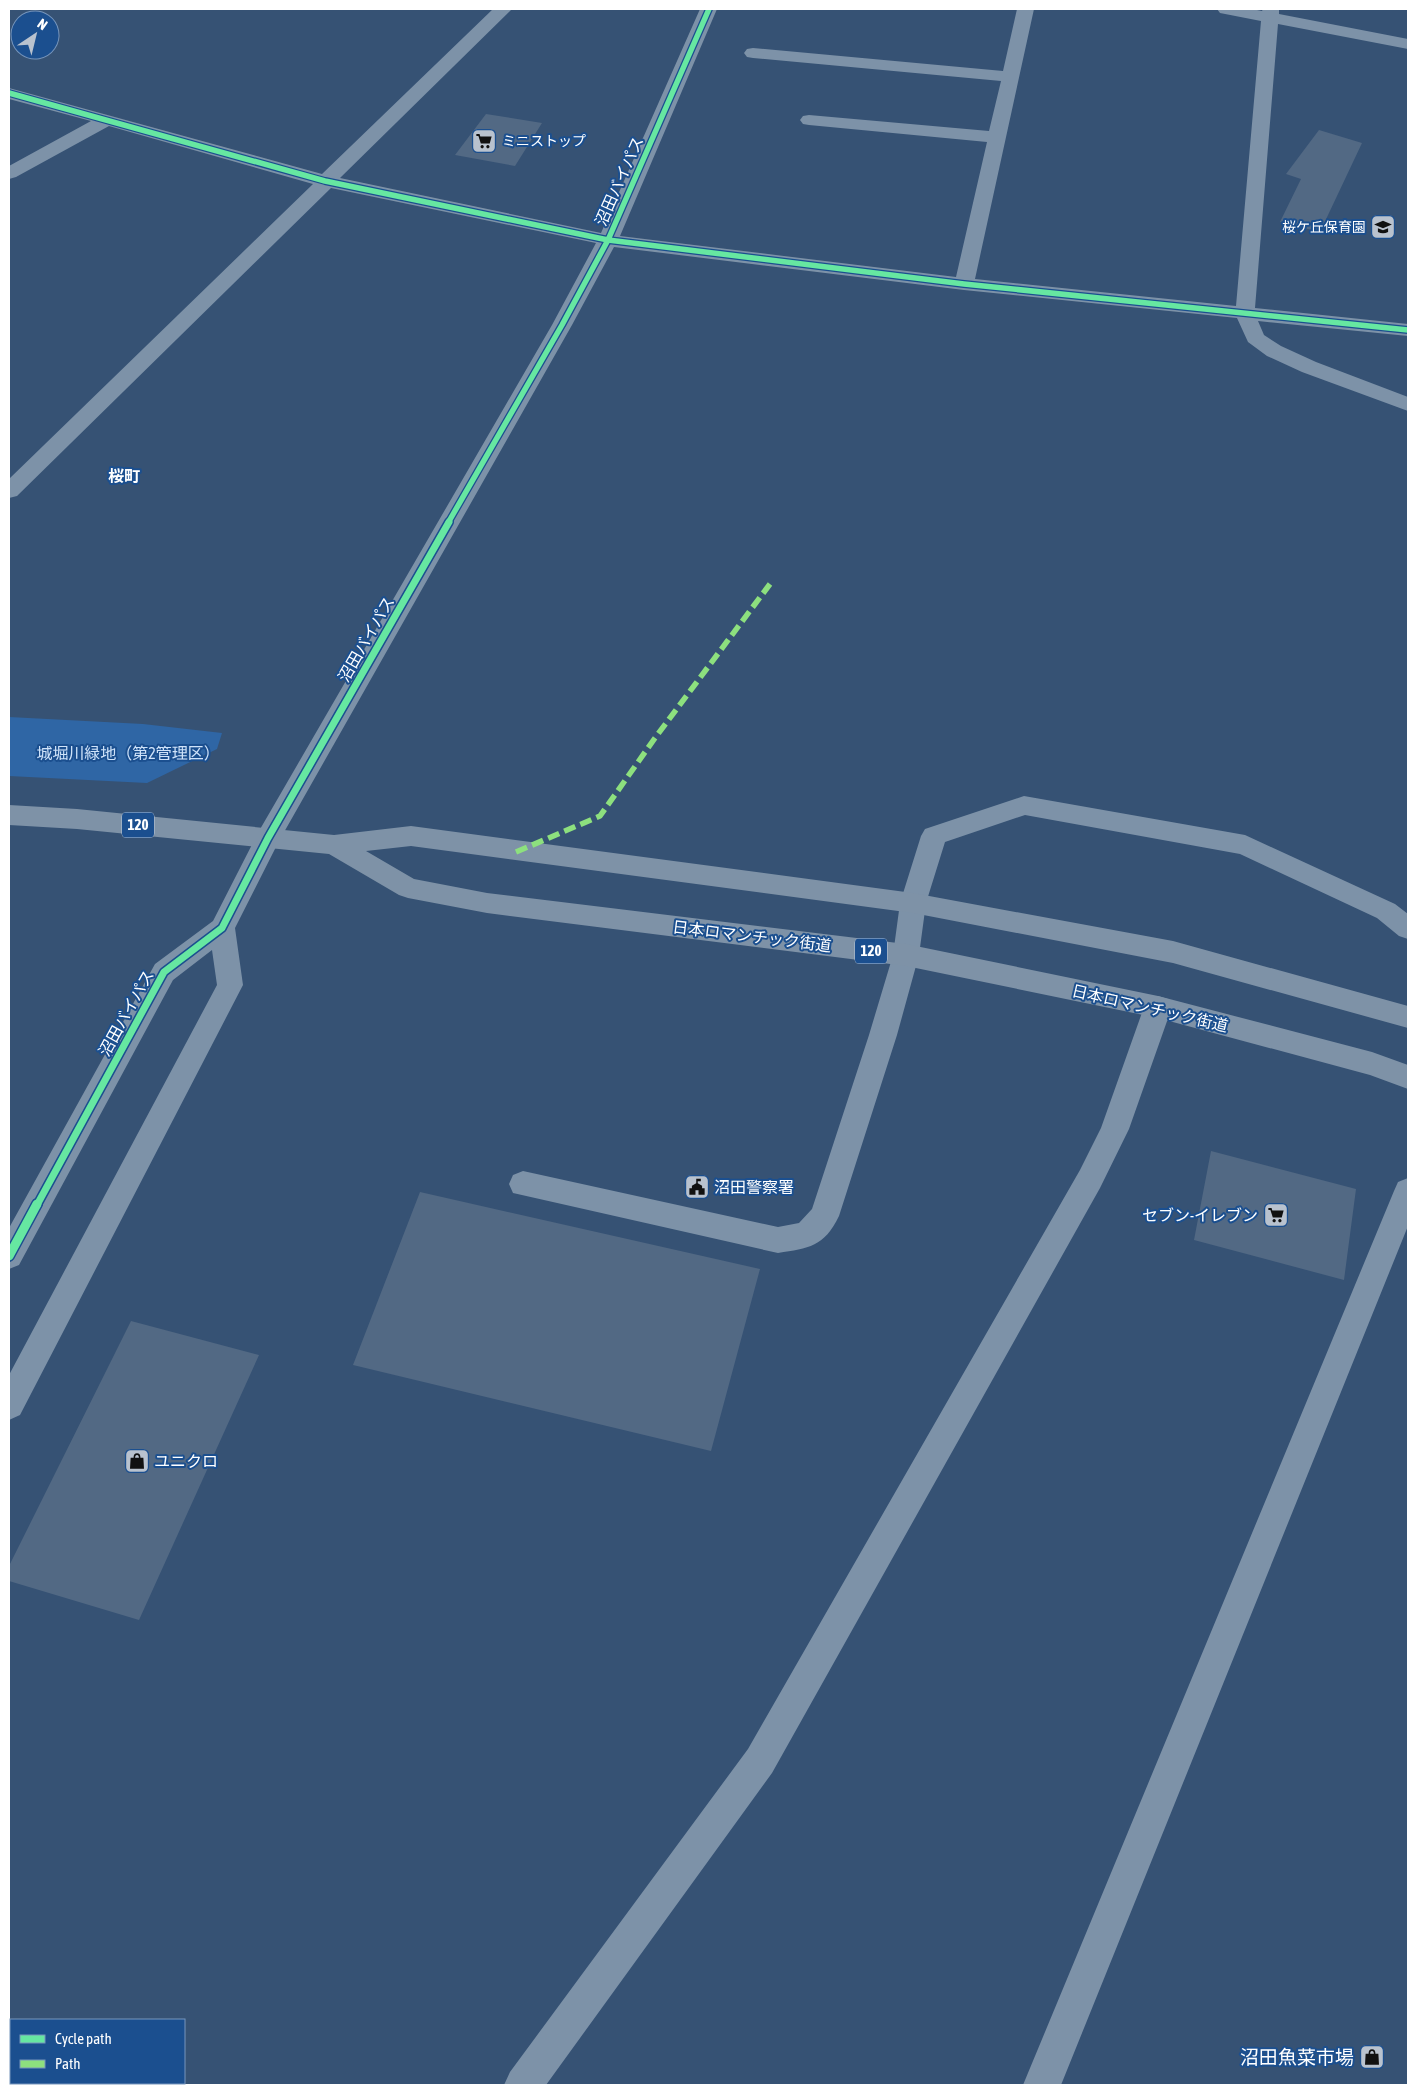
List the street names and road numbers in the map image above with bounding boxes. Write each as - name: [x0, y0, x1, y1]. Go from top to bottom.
- street label: 沼田バイパス: [591, 134, 647, 228]
- street label: 沼田バイパス: [334, 593, 398, 685]
- road number: 120: [122, 812, 154, 838]
- street label: 日本ロマンチック街道: [671, 917, 833, 955]
- road number: 120: [855, 938, 887, 964]
- street label: 沼田バイパス: [95, 967, 157, 1059]
- street label: 日本ロマンチック街道: [1070, 981, 1230, 1035]

